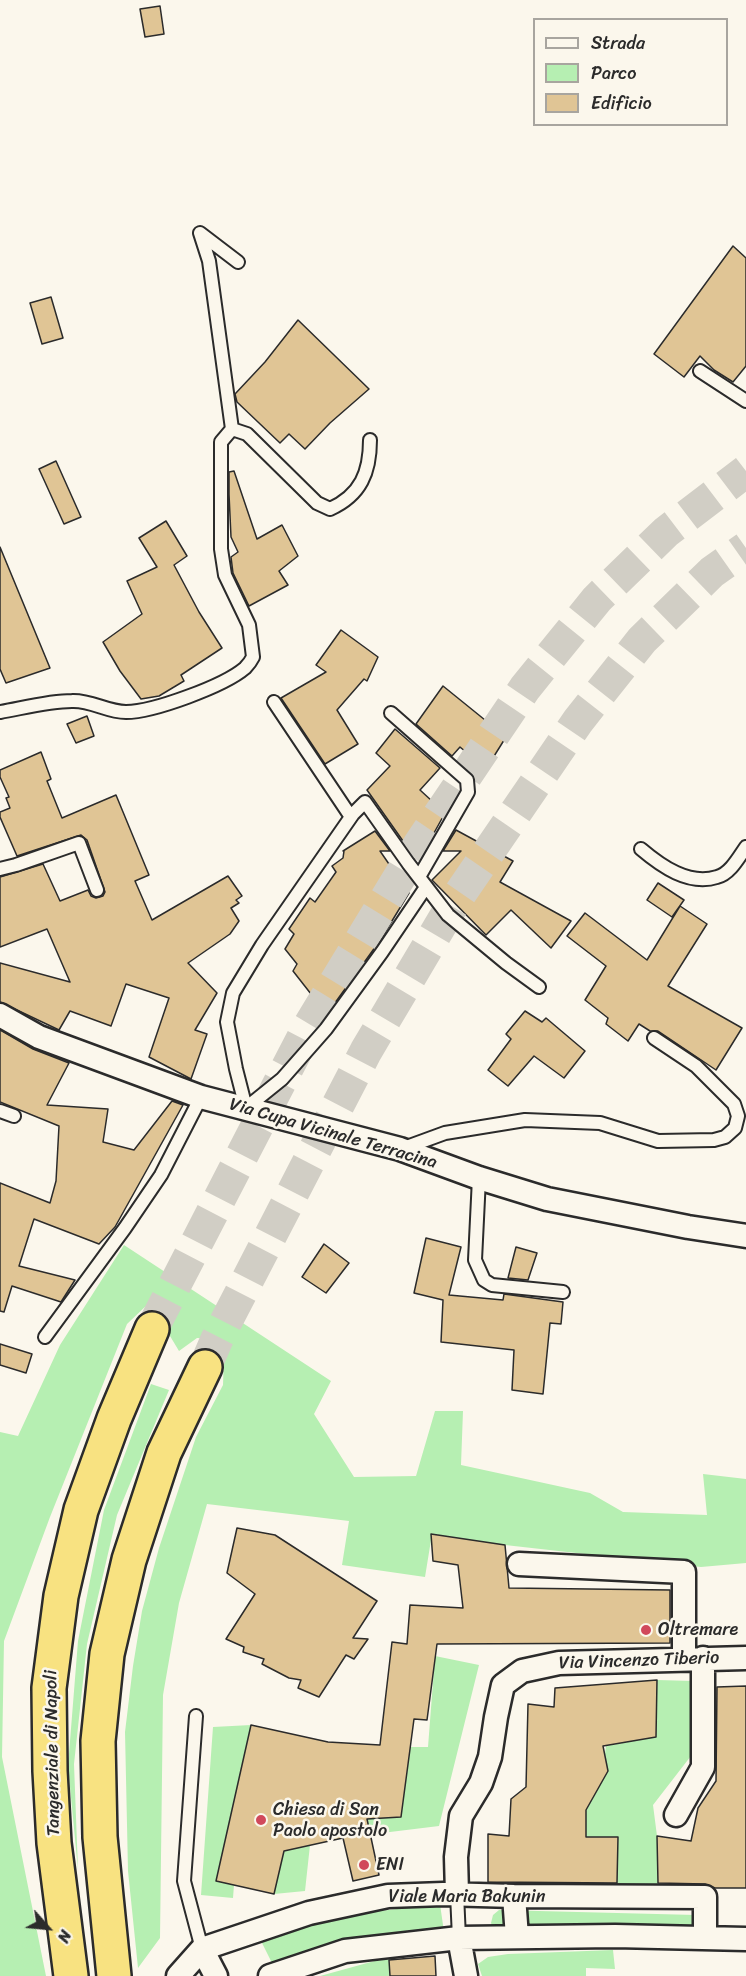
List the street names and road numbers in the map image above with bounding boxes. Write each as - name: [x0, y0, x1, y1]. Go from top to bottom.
- street label: Via Cupa Vicinale Terracina: [227, 1094, 439, 1174]
- street label: Via Vincenzo Tiberio: [558, 1647, 720, 1675]
- street label: Tangenziale di Napoli: [41, 1670, 65, 1836]
- street label: Viale Maria Bakunin: [388, 1886, 546, 1908]

